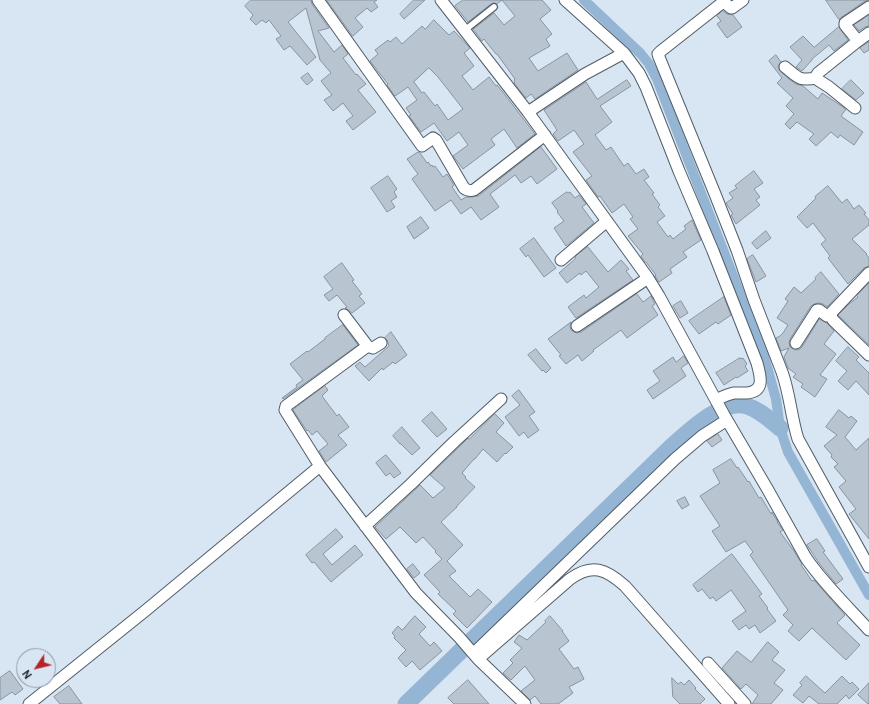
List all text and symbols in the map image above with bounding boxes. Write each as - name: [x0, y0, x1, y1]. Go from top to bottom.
- north arrow: [16, 648, 56, 688]
- text: N: [19, 667, 35, 682]

